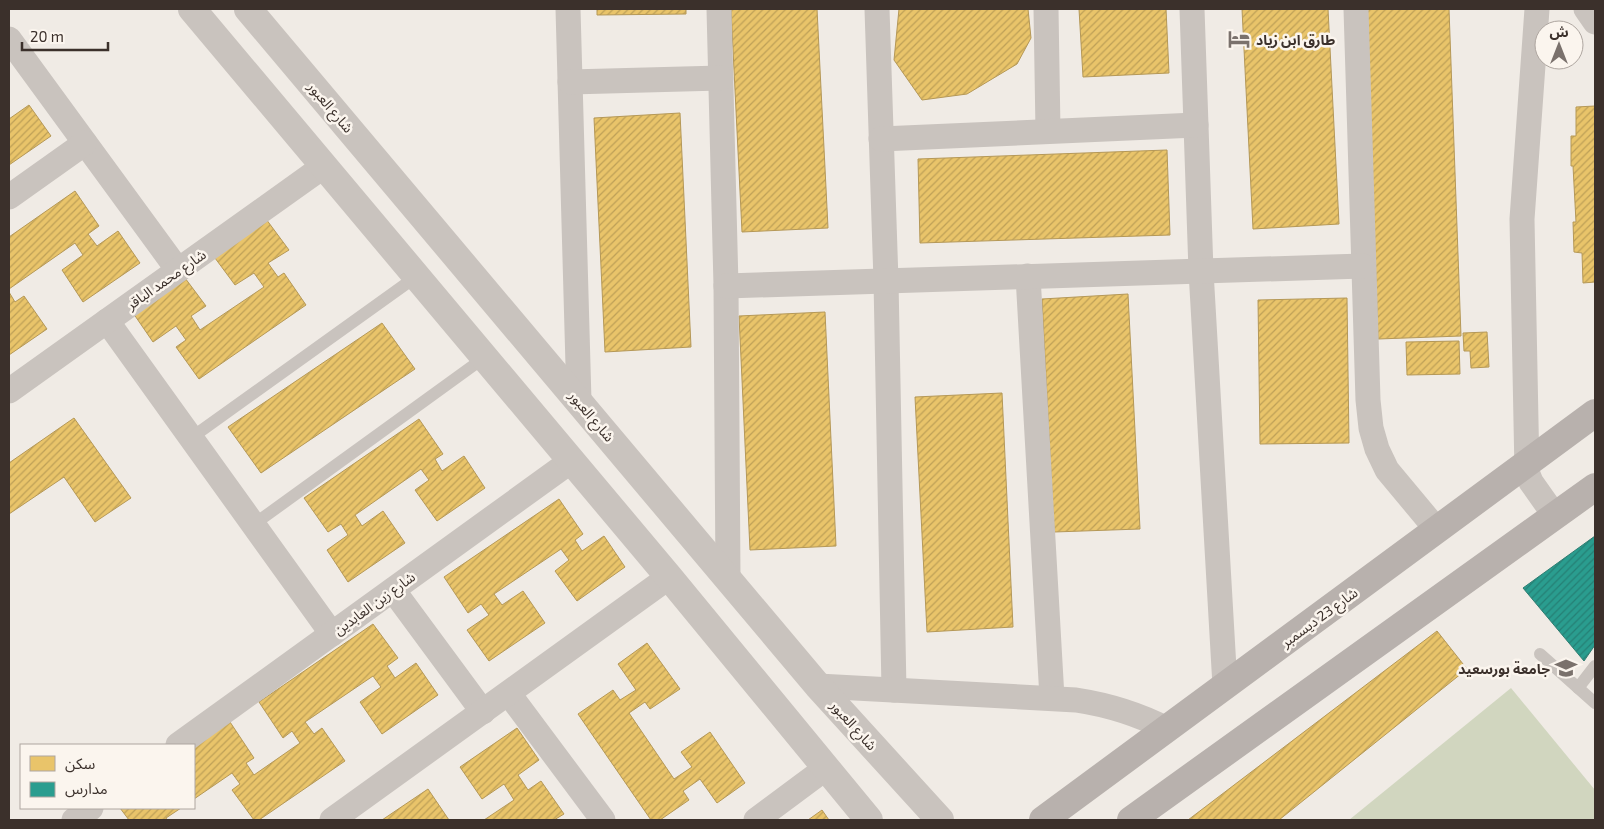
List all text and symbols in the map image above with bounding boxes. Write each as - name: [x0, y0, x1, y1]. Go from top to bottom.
- scale bar: [22, 20, 109, 52]
- north arrow: [1534, 20, 1584, 70]
- text: ش: [1549, 23, 1569, 40]
- hotel icon: طارق ابن زياد: [1226, 26, 1252, 52]
- text: 20 m: [30, 27, 64, 45]
- place label: طارق ابن زياد: [1256, 31, 1335, 49]
- street label: شارع العبور: [302, 77, 357, 138]
- street label: شارع محمد الباقر: [122, 245, 211, 316]
- street label: شارع العبور: [563, 386, 618, 447]
- street label: شارع زين العابدين: [330, 568, 420, 641]
- street label: شارع 23 ديسمبر: [1277, 584, 1362, 653]
- school or university icon: جامعة بورسعيد: [1553, 655, 1579, 681]
- place label: جامعة بورسعيد: [1458, 660, 1550, 678]
- street label: شارع العبور: [824, 696, 881, 755]
- legend: [20, 744, 195, 809]
- text: سكن: [65, 754, 96, 773]
- text: مدارس: [65, 779, 108, 798]

